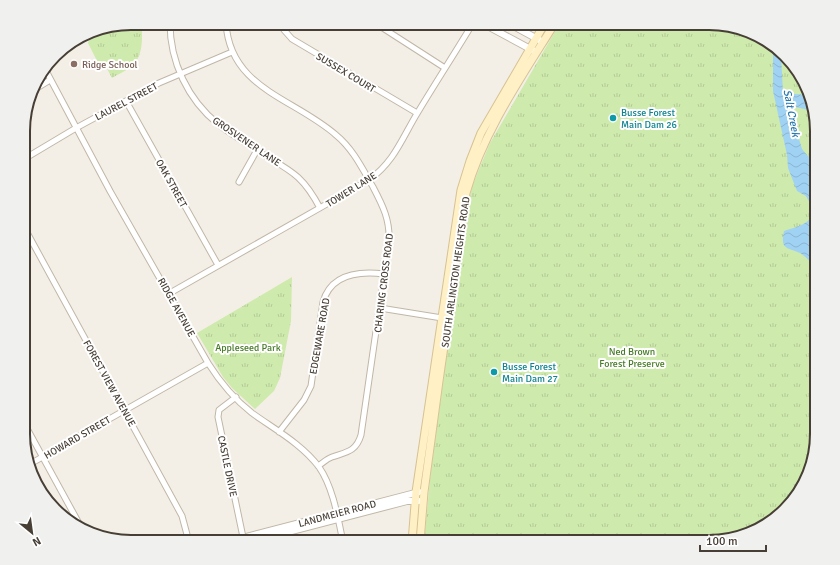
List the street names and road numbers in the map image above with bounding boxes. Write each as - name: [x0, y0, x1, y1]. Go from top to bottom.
- street label: SUSSEX COURT: [314, 50, 377, 95]
- street label: LAUREL STREET: [93, 80, 160, 123]
- street label: GROSVENER LANE: [210, 115, 283, 169]
- street label: OAK STREET: [153, 157, 189, 210]
- street label: TOWER LANE: [324, 169, 379, 210]
- street label: SOUTH ARLINGTON HEIGHTS ROAD: [439, 196, 473, 348]
- street label: CHARING CROSS ROAD: [372, 233, 396, 333]
- street label: RIDGE AVENUE: [155, 276, 198, 339]
- street label: EDGEWARE ROAD: [307, 297, 333, 375]
- street label: FOREST VIEW AVENUE: [80, 338, 138, 429]
- street label: HOWARD STREET: [42, 414, 113, 462]
- street label: CASTLE DRIVE: [215, 435, 239, 498]
- street label: LANDMEIER ROAD: [297, 498, 377, 530]

